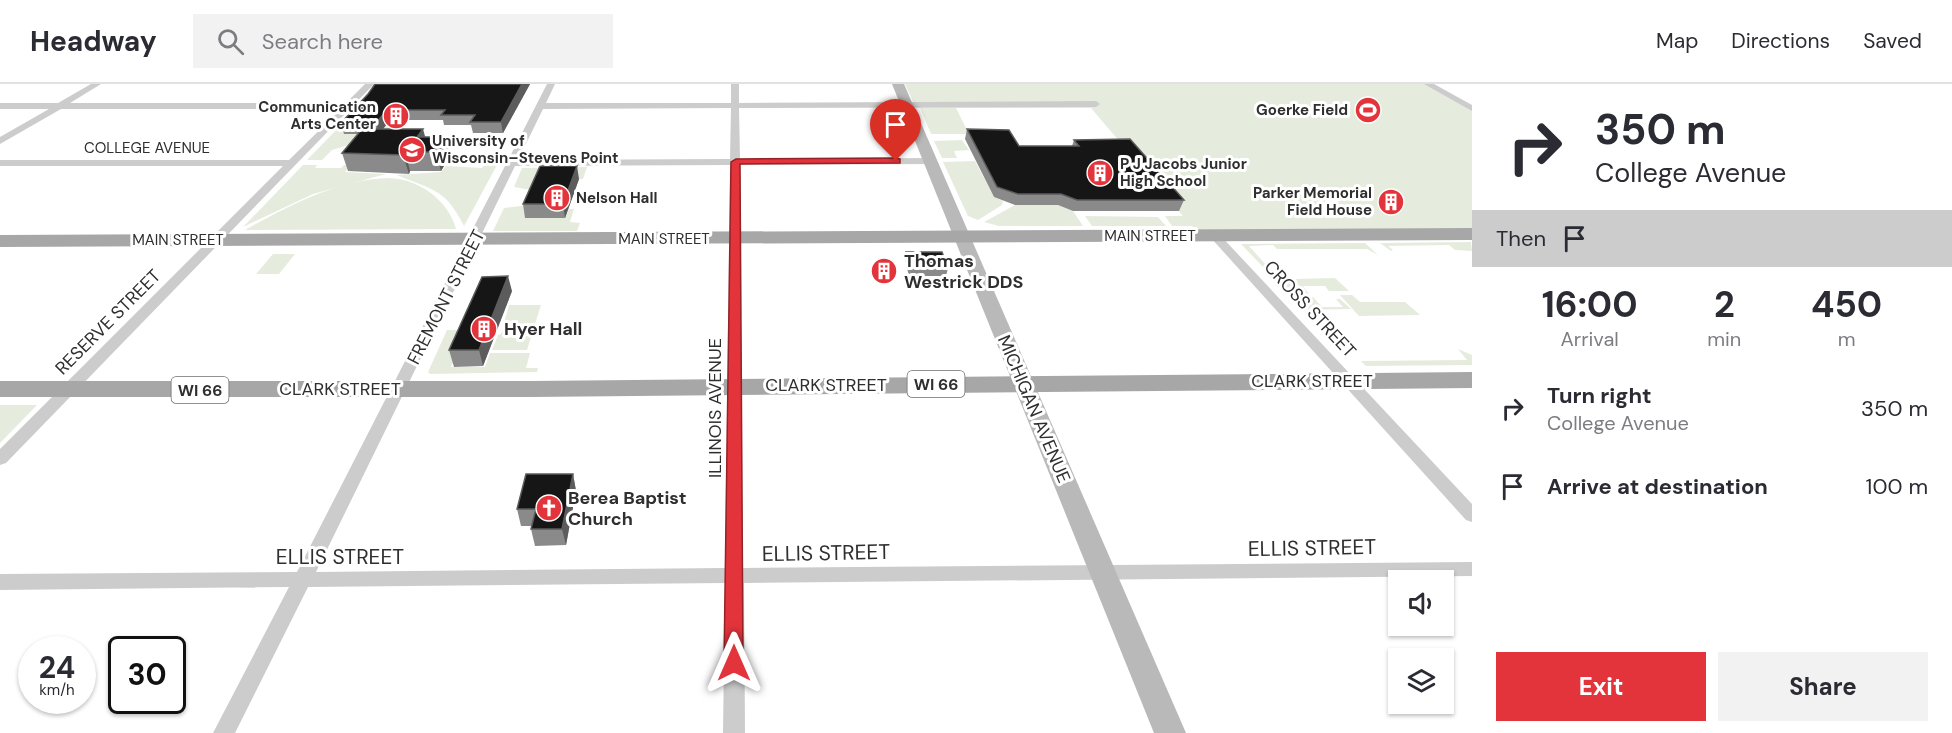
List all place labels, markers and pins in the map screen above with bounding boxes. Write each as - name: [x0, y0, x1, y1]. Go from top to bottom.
- sports icon: Goerke Field: [1353, 95, 1383, 125]
- place label: Communication Arts Center: [258, 97, 376, 134]
- pin: [870, 99, 921, 161]
- place label: Goerke Field: [1256, 100, 1348, 120]
- building icon: Communication Arts Center: [381, 101, 411, 131]
- place label: University of Wisconsin–Stevens Point: [432, 131, 619, 168]
- school or university icon: University of Wisconsin–Stevens Point: [397, 135, 427, 165]
- place label: P J Jacobs Junior High School: [1120, 154, 1247, 191]
- building icon: P J Jacobs Junior High School: [1085, 158, 1115, 188]
- building icon: Nelson Hall: [542, 183, 572, 213]
- place label: Parker Memorial Field House: [1253, 183, 1372, 220]
- building icon: Parker Memorial Field House: [1376, 187, 1406, 217]
- place label: Nelson Hall: [576, 188, 657, 208]
- place label: Thomas Westrick DDS: [904, 249, 1024, 294]
- building icon: Thomas Westrick DDS: [869, 256, 899, 286]
- building icon: Hyer Hall: [469, 314, 499, 344]
- place label: Hyer Hall: [504, 317, 582, 341]
- place label: Berea Baptist Church: [568, 486, 686, 531]
- church icon: Berea Baptist Church: [534, 493, 564, 523]

